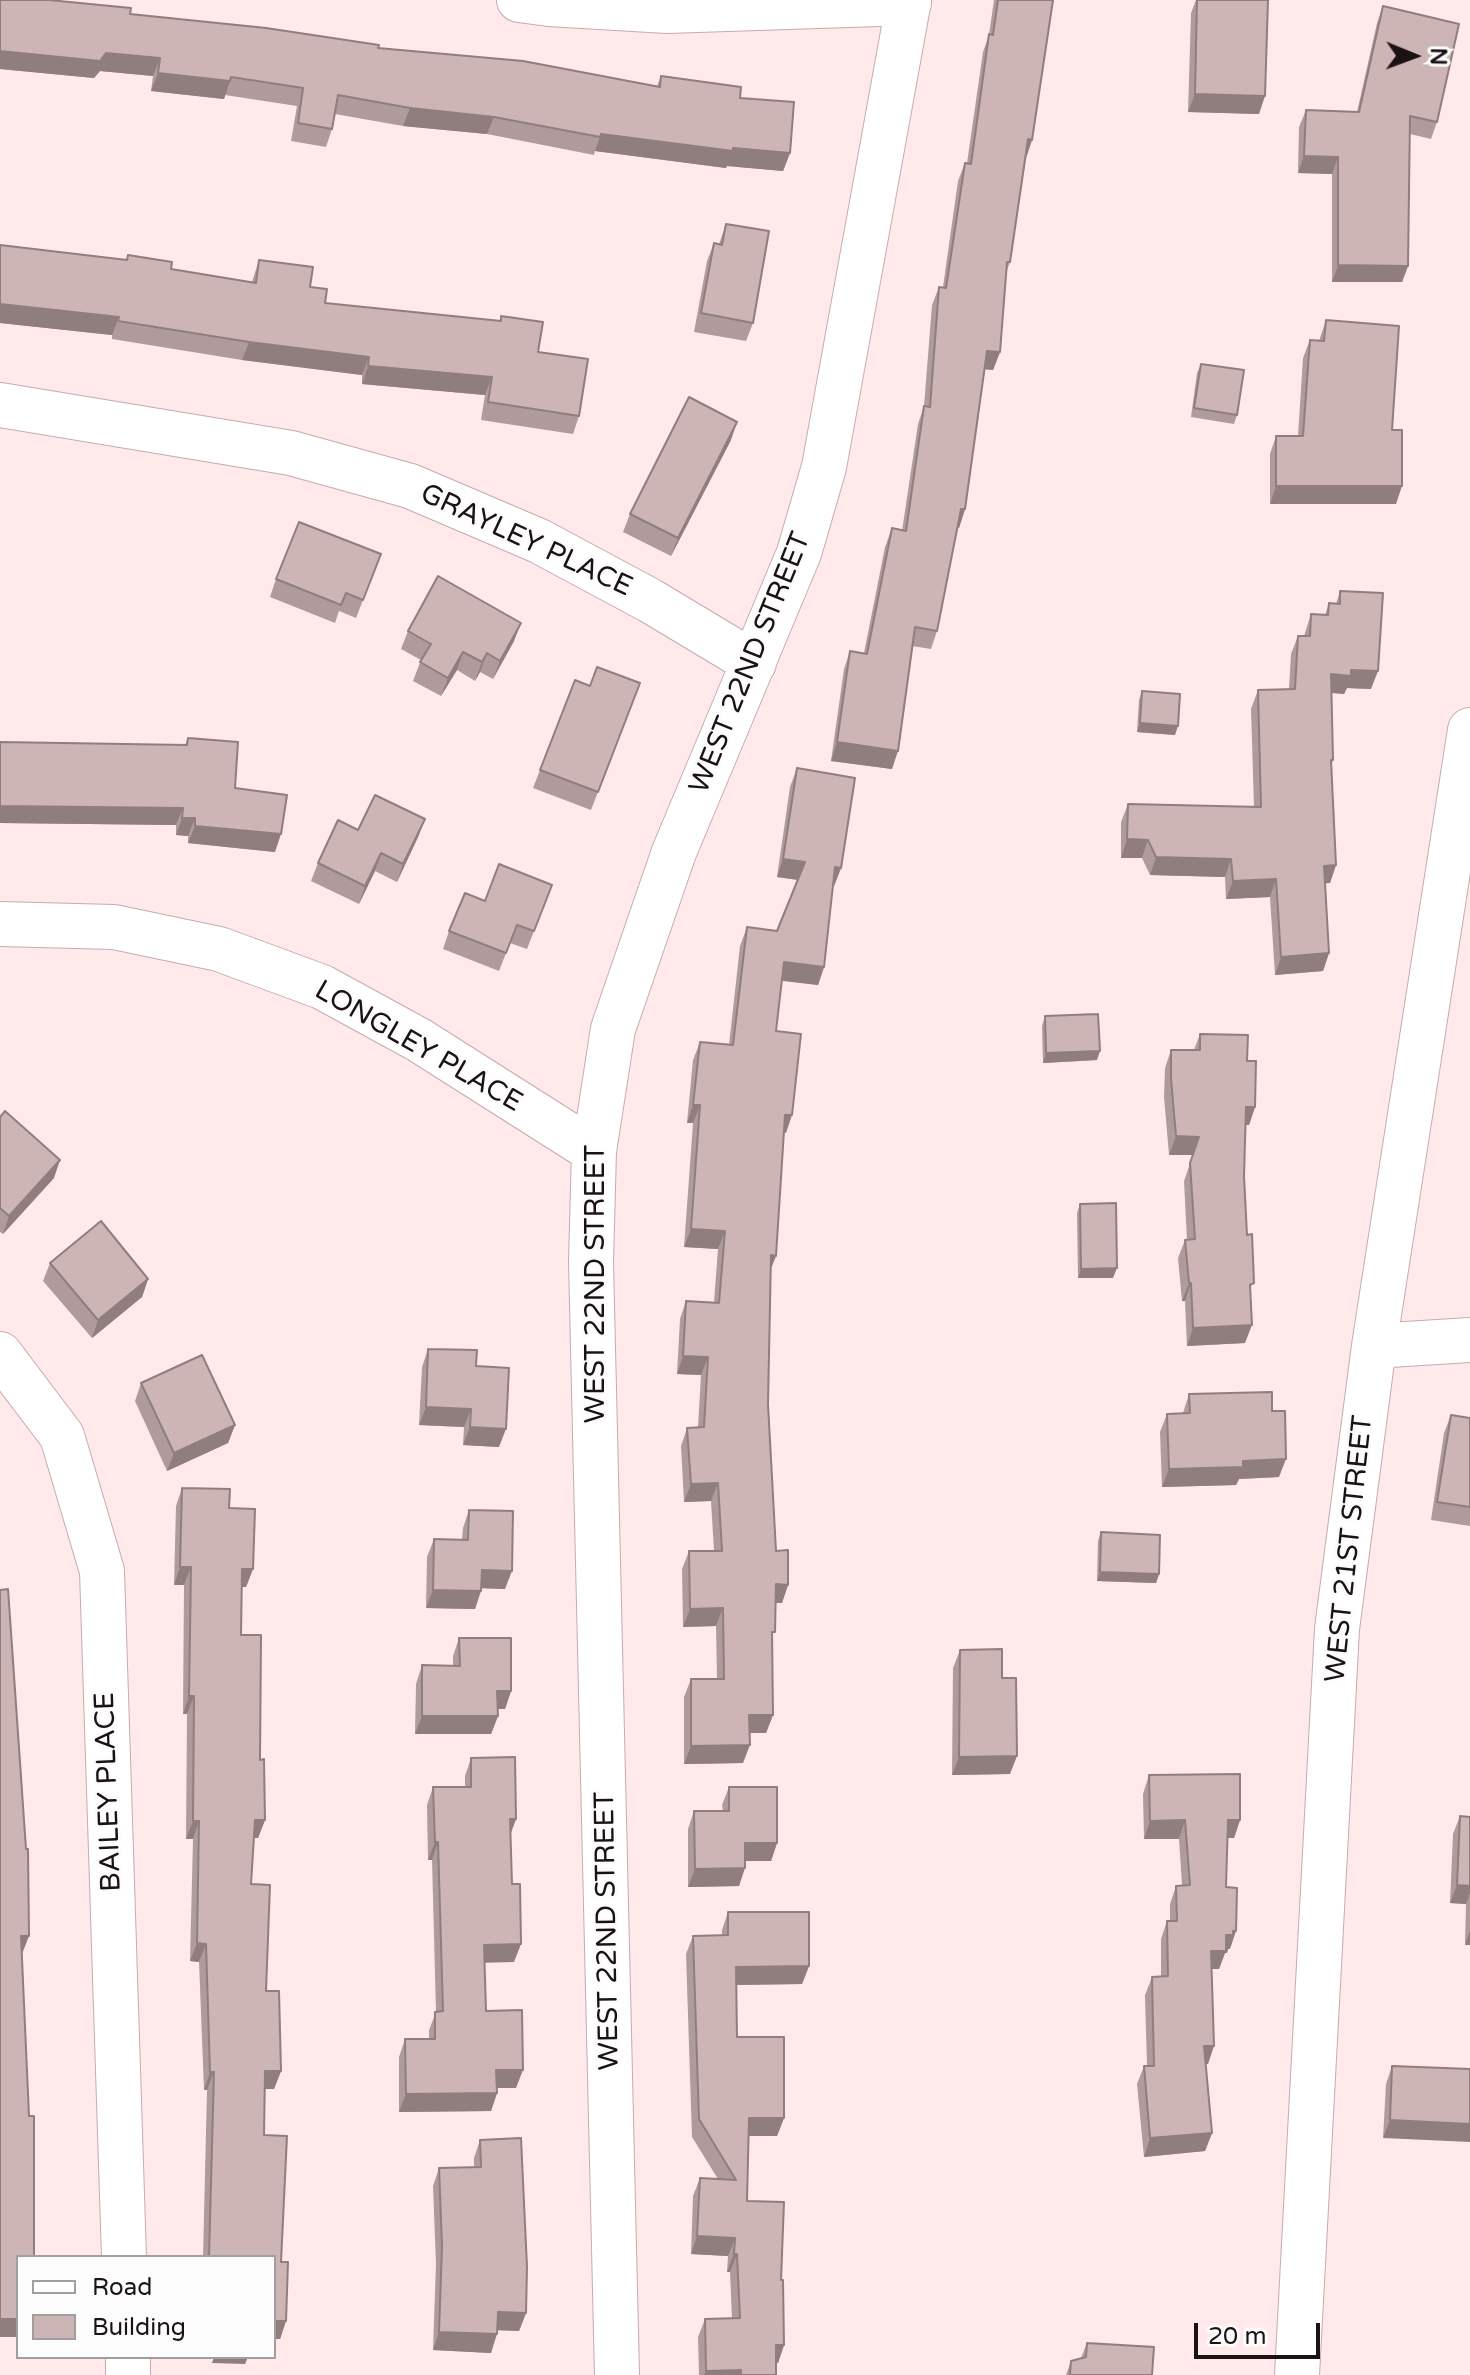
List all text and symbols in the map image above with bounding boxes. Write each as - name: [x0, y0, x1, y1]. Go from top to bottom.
- north arrow: [1374, 16, 1454, 96]
- text: N: [1425, 47, 1451, 65]
- street label: GRAYLEY PLACE: [415, 477, 637, 605]
- street label: WEST 22ND STREET: [683, 528, 819, 798]
- street label: LONGLEY PLACE: [308, 974, 528, 1120]
- street label: WEST 22ND STREET: [580, 1145, 614, 1423]
- street label: WEST 21ST STREET: [1319, 1414, 1381, 1684]
- street label: BAILEY PLACE: [89, 1692, 129, 1892]
- street label: WEST 22ND STREET: [589, 1791, 627, 2071]
- legend: [16, 2255, 276, 2359]
- text: Road: [92, 2273, 152, 2302]
- scale bar: [1198, 2307, 1324, 2357]
- text: Building: [92, 2313, 186, 2342]
- text: 20 m: [1208, 2322, 1266, 2351]

